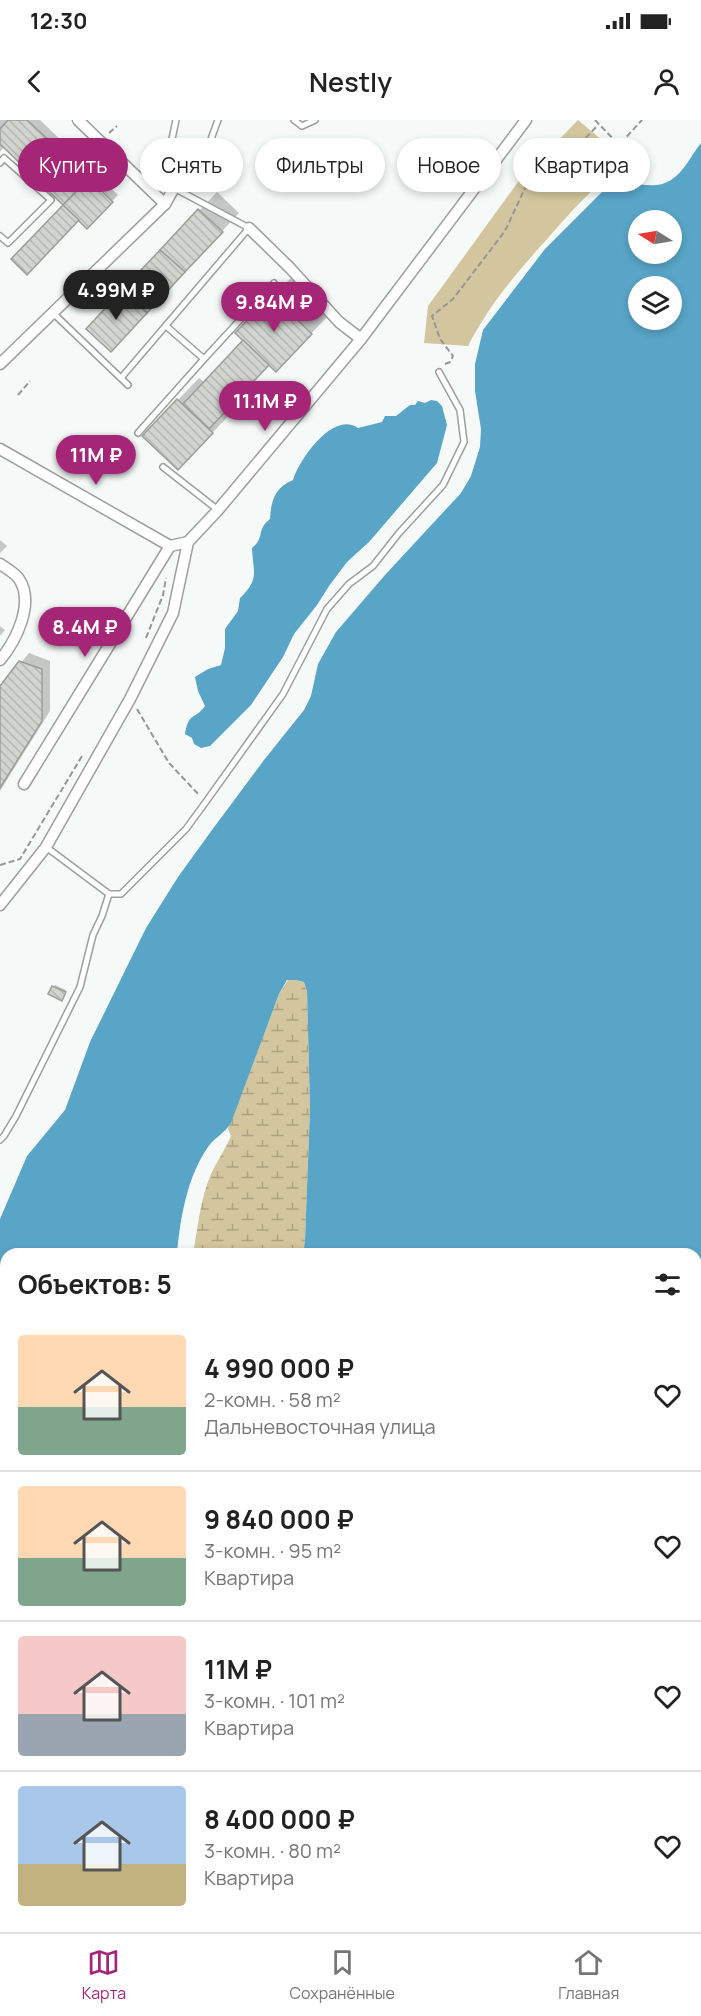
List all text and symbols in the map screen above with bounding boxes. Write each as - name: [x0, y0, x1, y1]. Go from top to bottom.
- text: 12:30: [30, 6, 88, 36]
- text: Nestly: [309, 63, 392, 100]
- icon: back: [18, 65, 51, 98]
- icon: person: [650, 65, 683, 98]
- chip: Купить: [18, 138, 128, 192]
- chip: Снять: [140, 138, 243, 192]
- chip: Фильтры: [255, 138, 385, 192]
- chip: Новое: [397, 138, 501, 192]
- chip: Квартира: [513, 138, 650, 192]
- north arrow: [628, 210, 682, 264]
- map controls: [628, 210, 682, 330]
- pin: 4.99M ₽: [61, 270, 171, 321]
- text: 4.99M ₽: [77, 276, 155, 303]
- button: layers: [628, 276, 682, 330]
- pin: 9.84M ₽: [219, 282, 329, 333]
- text: 9.84M ₽: [235, 288, 313, 315]
- pin: 11.1M ₽: [210, 381, 320, 432]
- text: 11.1M ₽: [233, 387, 297, 414]
- pin: 11M ₽: [54, 435, 138, 486]
- text: 11M ₽: [70, 441, 122, 468]
- pin: 8.4M ₽: [36, 607, 134, 658]
- text: 8.4M ₽: [52, 613, 118, 640]
- text: Объектов: 5: [18, 1266, 172, 1302]
- icon: filters: [651, 1268, 684, 1301]
- text: 4 990 000 ₽: [204, 1350, 354, 1386]
- icon: home: [66, 1359, 138, 1431]
- icon: heart: [651, 1379, 684, 1412]
- text: 2-комн. · 58 m²: [204, 1386, 341, 1413]
- text: Дальневосточная улица: [204, 1413, 436, 1440]
- text: 9 840 000 ₽: [204, 1501, 354, 1537]
- icon: home: [66, 1510, 138, 1582]
- icon: heart: [651, 1530, 684, 1563]
- text: 3-комн. · 95 m²: [204, 1537, 341, 1564]
- text: Квартира: [204, 1564, 294, 1591]
- text: 11M ₽: [204, 1651, 272, 1687]
- icon: home: [66, 1660, 138, 1732]
- icon: heart: [651, 1680, 684, 1713]
- text: 3-комн. · 101 m²: [204, 1687, 345, 1714]
- text: Квартира: [204, 1714, 294, 1741]
- text: 8 400 000 ₽: [204, 1801, 355, 1837]
- icon: home: [66, 1810, 138, 1882]
- icon: heart: [651, 1830, 684, 1863]
- text: 3-комн. · 80 m²: [204, 1837, 341, 1864]
- text: Квартира: [204, 1864, 294, 1891]
- tab: Карта: [82, 1946, 126, 2004]
- tab: Сохранённые: [290, 1946, 395, 2004]
- tab: Главная: [558, 1946, 619, 2004]

